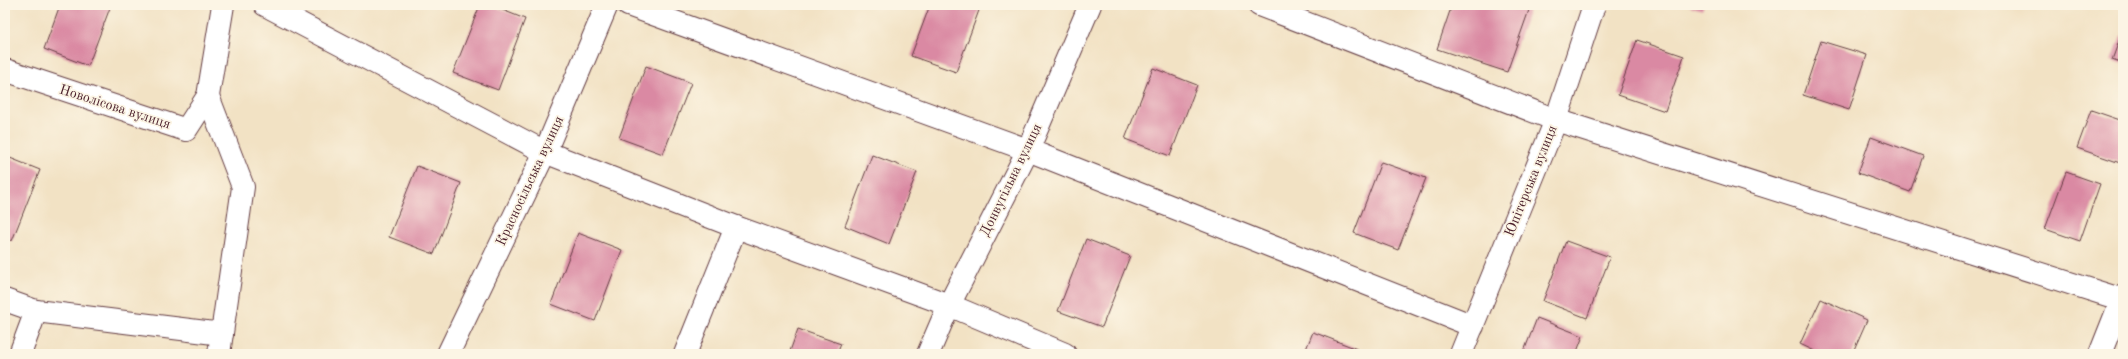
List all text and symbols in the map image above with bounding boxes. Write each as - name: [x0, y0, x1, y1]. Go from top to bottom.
- street label: Новолісова вулиця: [58, 82, 172, 132]
- street label: Красносільська вулиця: [494, 114, 566, 248]
- street label: Донвугільна вулиця: [978, 122, 1044, 238]
- street label: Юпітерська вулиця: [1502, 123, 1560, 239]

